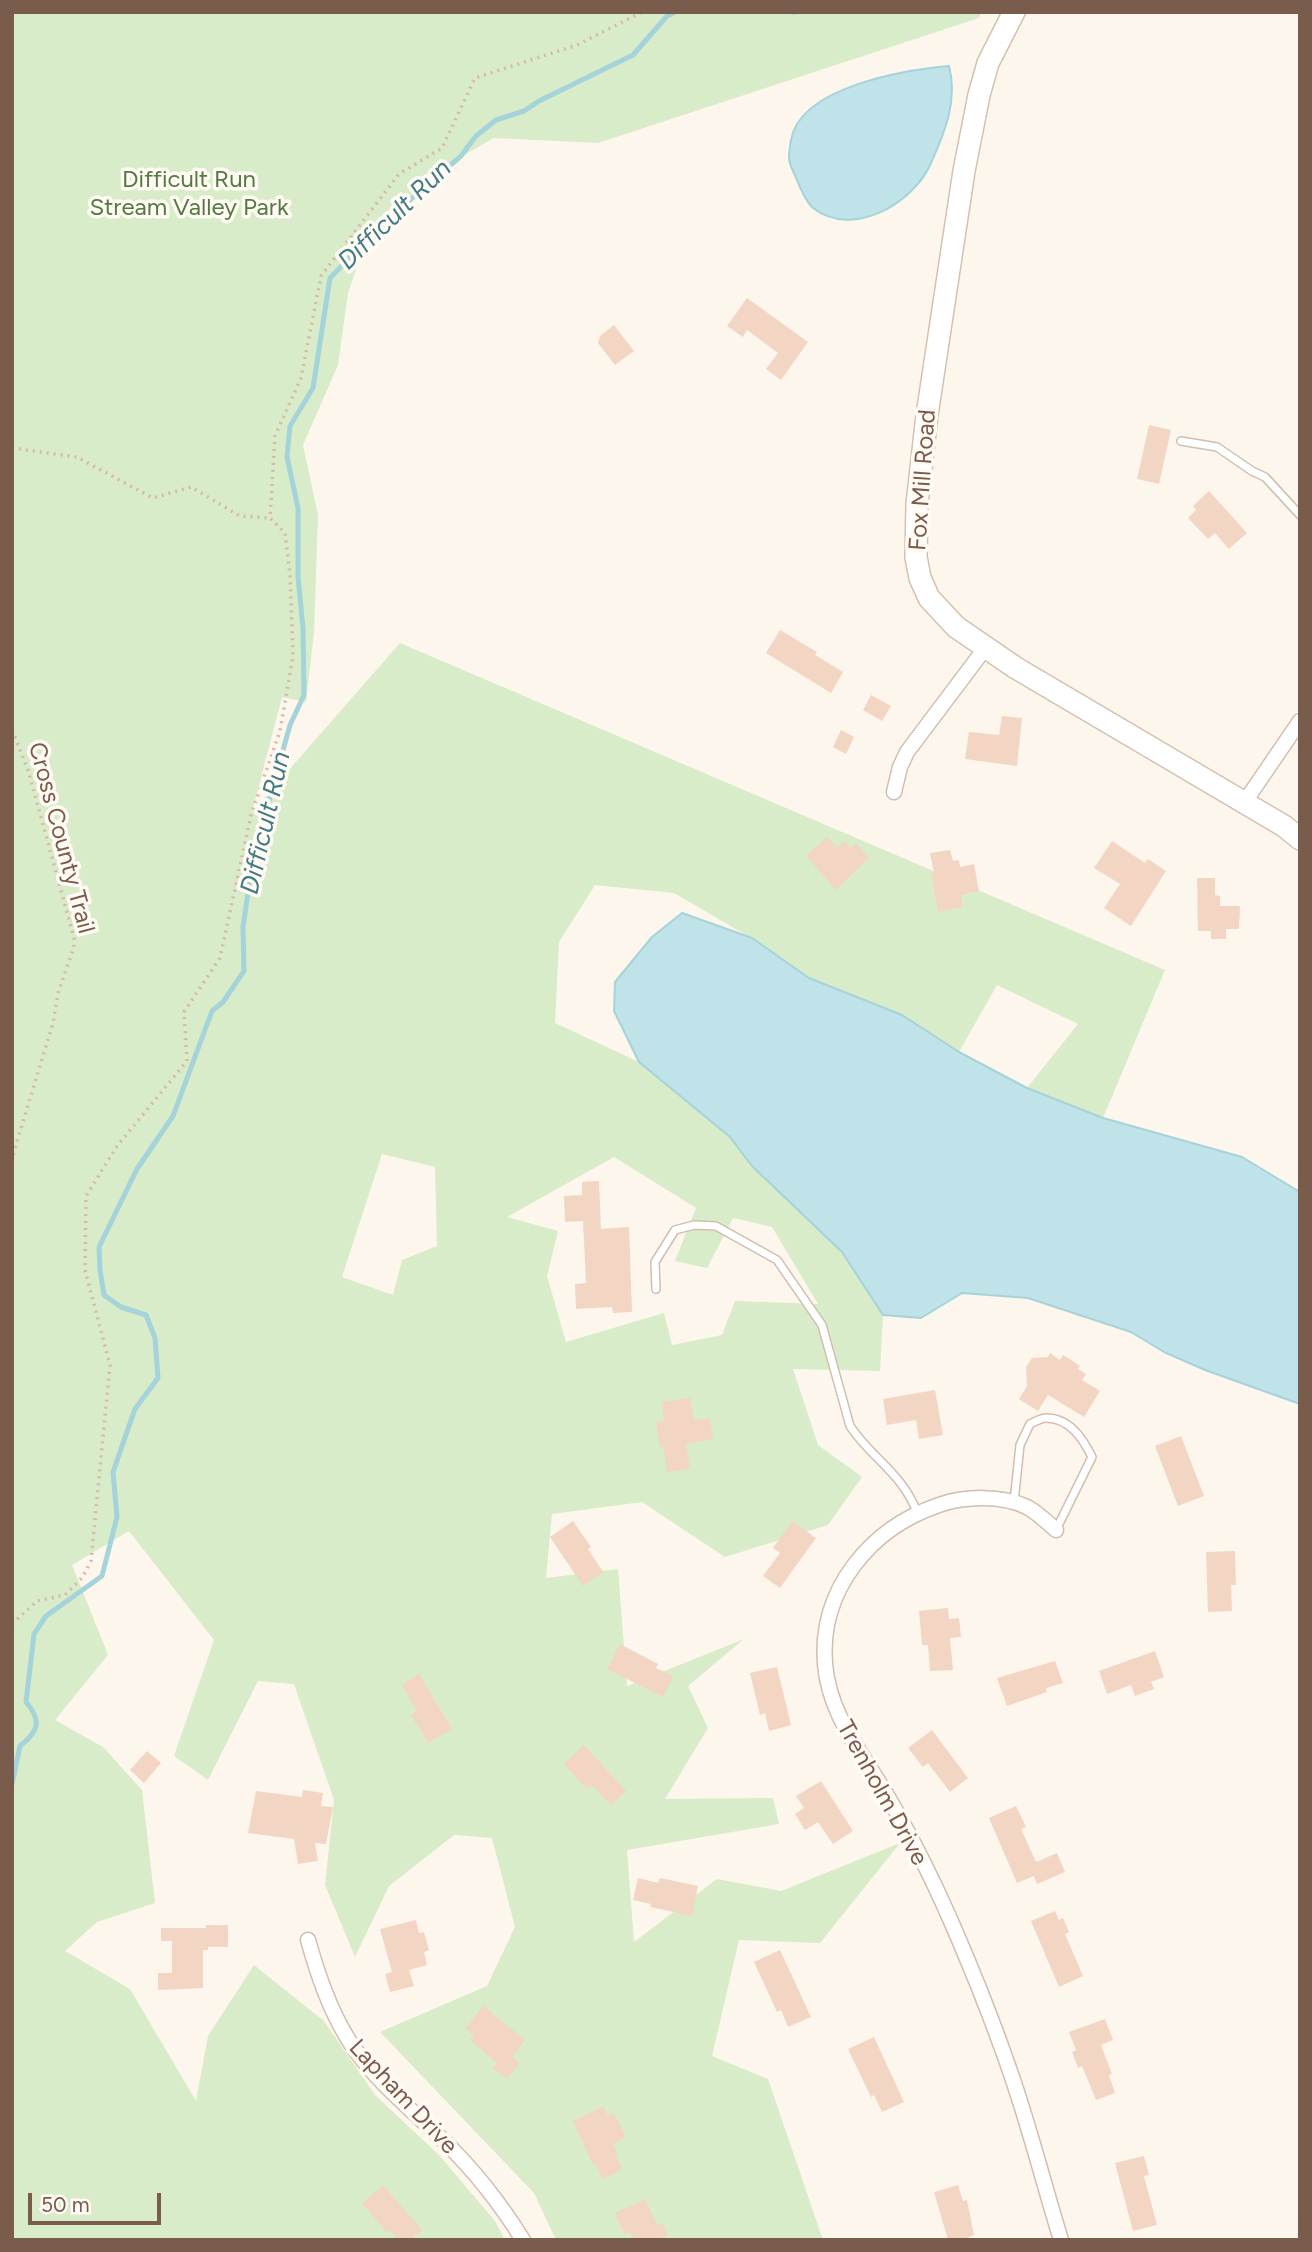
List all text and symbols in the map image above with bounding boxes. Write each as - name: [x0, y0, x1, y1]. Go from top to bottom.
- water label: Difficult Run: [332, 153, 458, 277]
- park label: Difficult Run Stream Valley Park: [89, 166, 289, 222]
- street label: Fox Mill Road: [904, 408, 942, 552]
- street label: Cross County Trail: [22, 739, 100, 937]
- water label: Difficult Run: [234, 749, 298, 897]
- street label: Trenholm Drive: [830, 1716, 934, 1870]
- street label: Lapham Drive: [343, 2034, 463, 2160]
- scale bar: [32, 2178, 164, 2222]
- text: 50 m: [41, 2192, 90, 2217]

